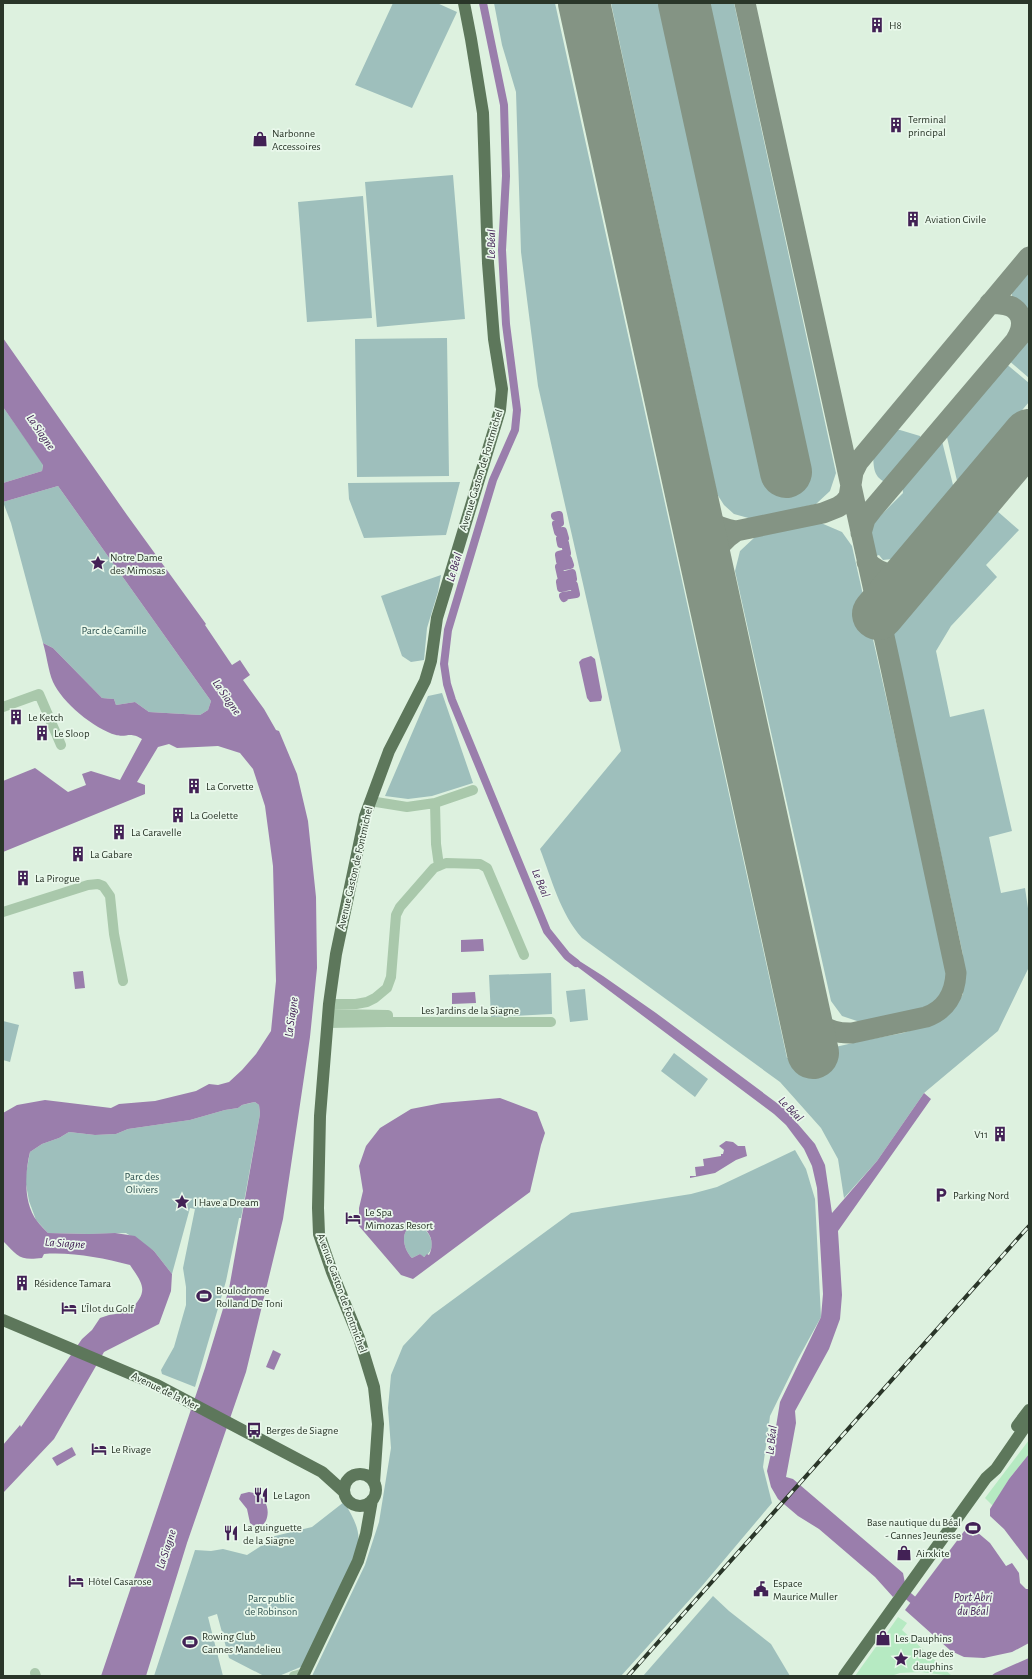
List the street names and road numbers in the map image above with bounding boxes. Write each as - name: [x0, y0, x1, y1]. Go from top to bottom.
- street label: Avenue Gaston de Fontmichel: [457, 408, 505, 532]
- street label: Avenue Gaston de Fontmichel: [335, 805, 375, 931]
- street label: Les Jardins de la Siagne: [421, 1005, 519, 1016]
- street label: Avenue Gaston de Fontmichel: [315, 1232, 369, 1354]
- street label: Avenue de la Mer: [130, 1370, 201, 1412]

